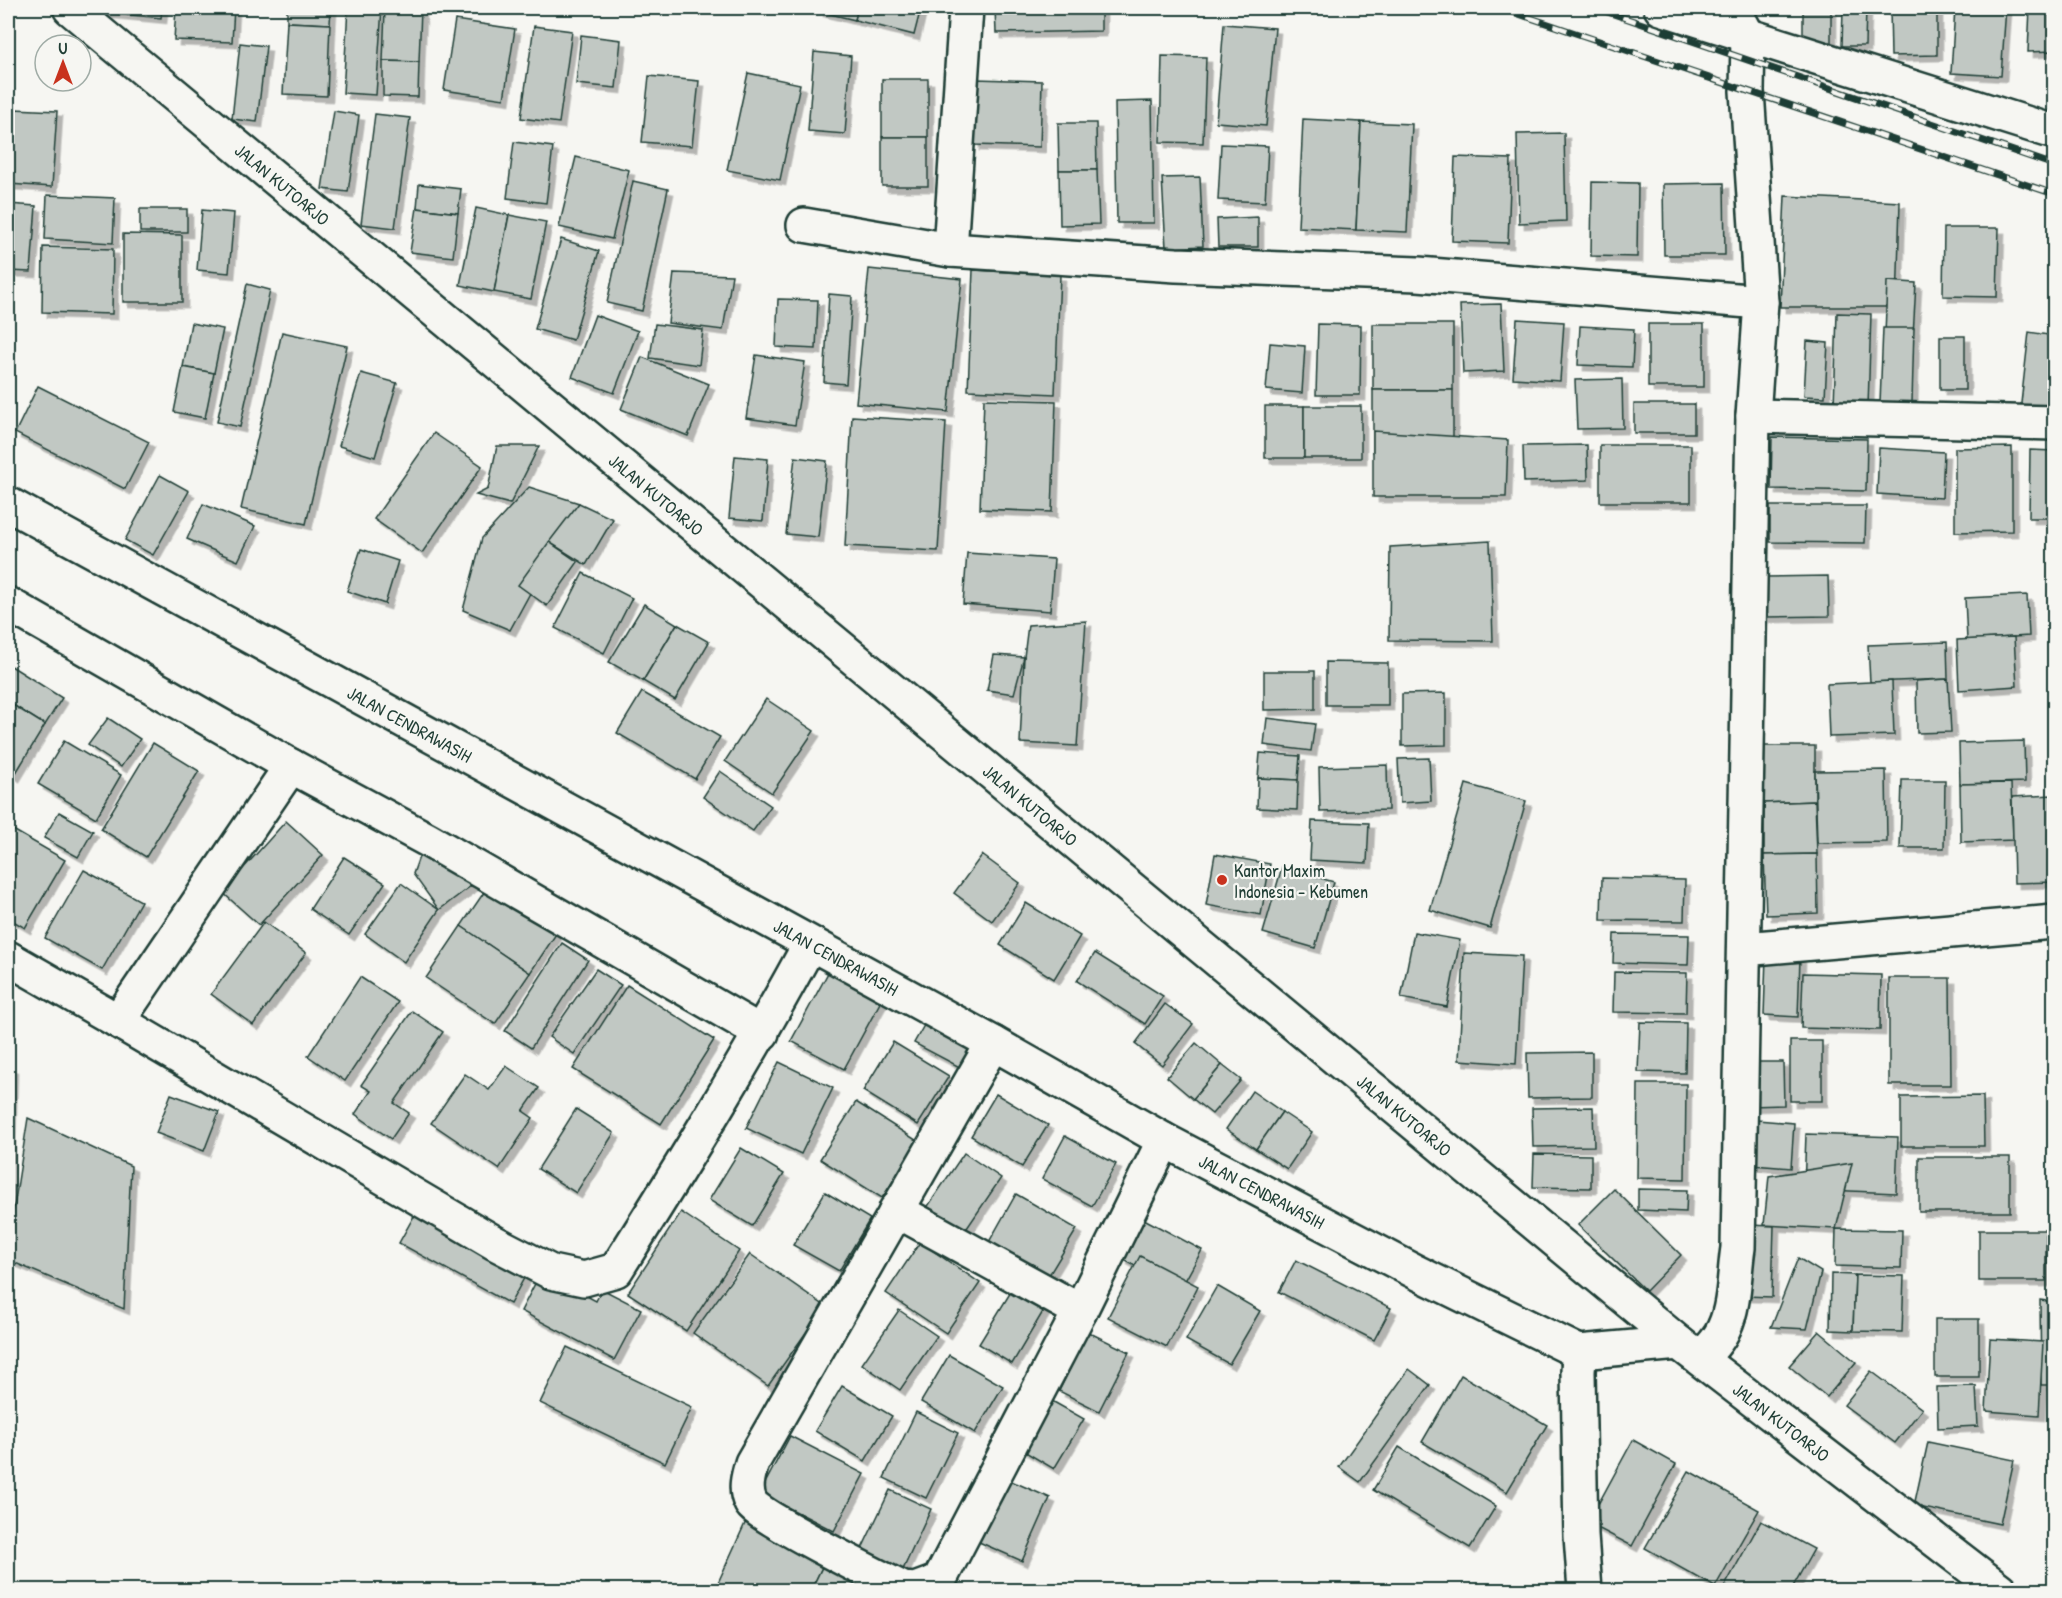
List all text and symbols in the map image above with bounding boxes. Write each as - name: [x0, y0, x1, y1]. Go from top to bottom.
- north arrow: [33, 33, 93, 93]
- text: U: [59, 37, 68, 59]
- street label: JALAN KUTOARJO: [230, 138, 335, 231]
- street label: JALAN KUTOARJO: [604, 448, 709, 541]
- street label: JALAN CENDRAWASIH: [343, 680, 477, 768]
- street label: JALAN KUTOARJO: [978, 758, 1083, 852]
- place label: Kantor Maxim Indonesia - Kebumen: [1234, 858, 1368, 904]
- marker: Kantor Maxim Indonesia - Kebumen: [1215, 873, 1229, 887]
- street label: JALAN CENDRAWASIH: [769, 913, 903, 1001]
- street label: JALAN KUTOARJO: [1352, 1069, 1457, 1162]
- street label: JALAN CENDRAWASIH: [1195, 1148, 1329, 1235]
- street label: JALAN KUTOARJO: [1728, 1377, 1835, 1467]

